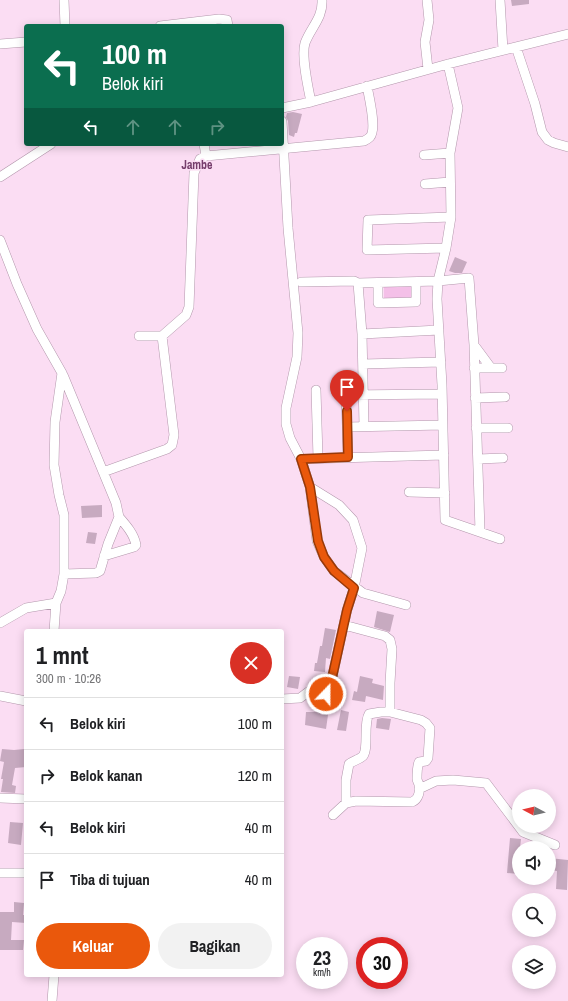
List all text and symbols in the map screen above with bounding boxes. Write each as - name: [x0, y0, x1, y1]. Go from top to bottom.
- text: 100 m: [102, 35, 167, 73]
- icon: left: [36, 40, 88, 92]
- text: Belok kiri: [102, 71, 164, 96]
- icon: left: [80, 116, 102, 138]
- icon: ahead: [122, 116, 144, 138]
- icon: ahead: [164, 116, 186, 138]
- icon: right: [206, 116, 228, 138]
- district label: Jambe: [181, 157, 213, 173]
- pin: [330, 370, 364, 411]
- icon: arrive: [336, 376, 358, 398]
- text: 1 mnt: [36, 639, 89, 671]
- button: close: [230, 642, 272, 684]
- text: 300 m · 10:26: [36, 670, 101, 687]
- position arrow: [305, 673, 347, 715]
- icon: left: [36, 713, 58, 735]
- text: Belok kiri: [70, 713, 125, 734]
- text: 100 m: [238, 713, 272, 734]
- icon: right: [36, 765, 58, 787]
- text: Belok kanan: [70, 765, 142, 786]
- text: 120 m: [238, 765, 272, 786]
- north arrow: [512, 789, 556, 833]
- map controls: [512, 789, 556, 989]
- icon: left: [36, 817, 58, 839]
- text: Belok kiri: [70, 817, 125, 838]
- text: 40 m: [245, 817, 272, 838]
- button: sound: [512, 841, 556, 885]
- icon: arrive: [36, 869, 58, 891]
- text: Tiba di tujuan: [70, 869, 150, 890]
- text: 40 m: [245, 869, 272, 890]
- button: search: [512, 893, 556, 937]
- button: Keluar: [36, 923, 150, 969]
- button: Bagikan: [158, 923, 272, 969]
- speed limit sign: 30: [356, 937, 408, 989]
- text: 23: [313, 944, 331, 971]
- button: layers: [512, 945, 556, 989]
- text: km/h: [313, 966, 331, 979]

